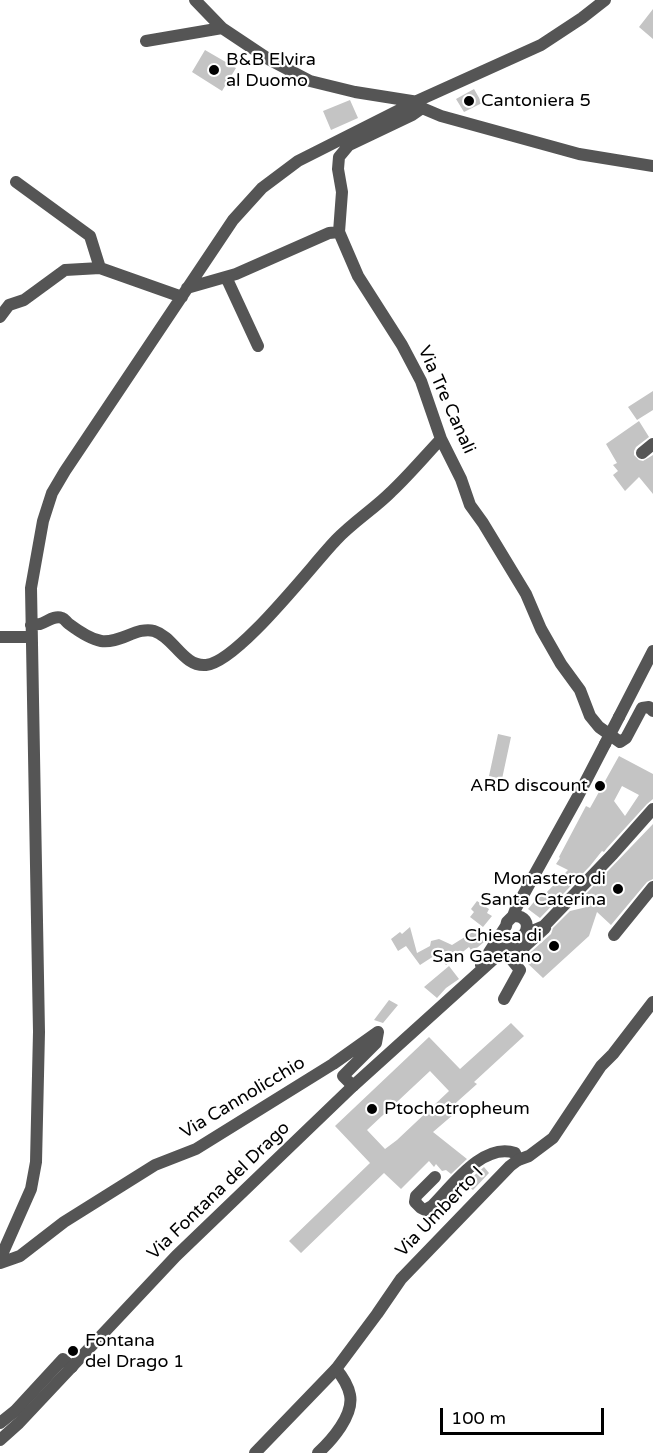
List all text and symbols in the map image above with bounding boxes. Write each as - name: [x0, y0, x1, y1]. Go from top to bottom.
- place label: B&B Elvira al Duomo: [226, 49, 316, 92]
- marker: B&B Elvira al Duomo: [207, 63, 221, 77]
- place label: Cantoniera 5: [481, 90, 591, 112]
- marker: Cantoniera 5: [462, 94, 476, 108]
- street label: Via Tre Canali: [413, 343, 479, 457]
- place label: ARD discount: [470, 775, 588, 797]
- marker: ARD discount: [593, 779, 607, 793]
- place label: Monastero di Santa Caterina: [481, 868, 606, 910]
- marker: Monastero di Santa Caterina: [611, 882, 625, 896]
- place label: Chiesa di San Gaetano: [432, 925, 542, 968]
- marker: Chiesa di San Gaetano: [547, 939, 561, 953]
- street label: Via Cannolicchio: [177, 1052, 309, 1144]
- place label: Ptochotropheum: [384, 1098, 530, 1120]
- marker: Ptochotropheum: [365, 1102, 379, 1116]
- street label: Via Fontana del Drago: [143, 1117, 295, 1265]
- street label: Via Umberto I: [391, 1162, 489, 1262]
- place label: Fontana del Drago 1: [85, 1330, 184, 1372]
- marker: Fontana del Drago 1: [66, 1344, 80, 1358]
- scale bar: [443, 1396, 606, 1434]
- text: 100 m: [451, 1407, 506, 1429]

